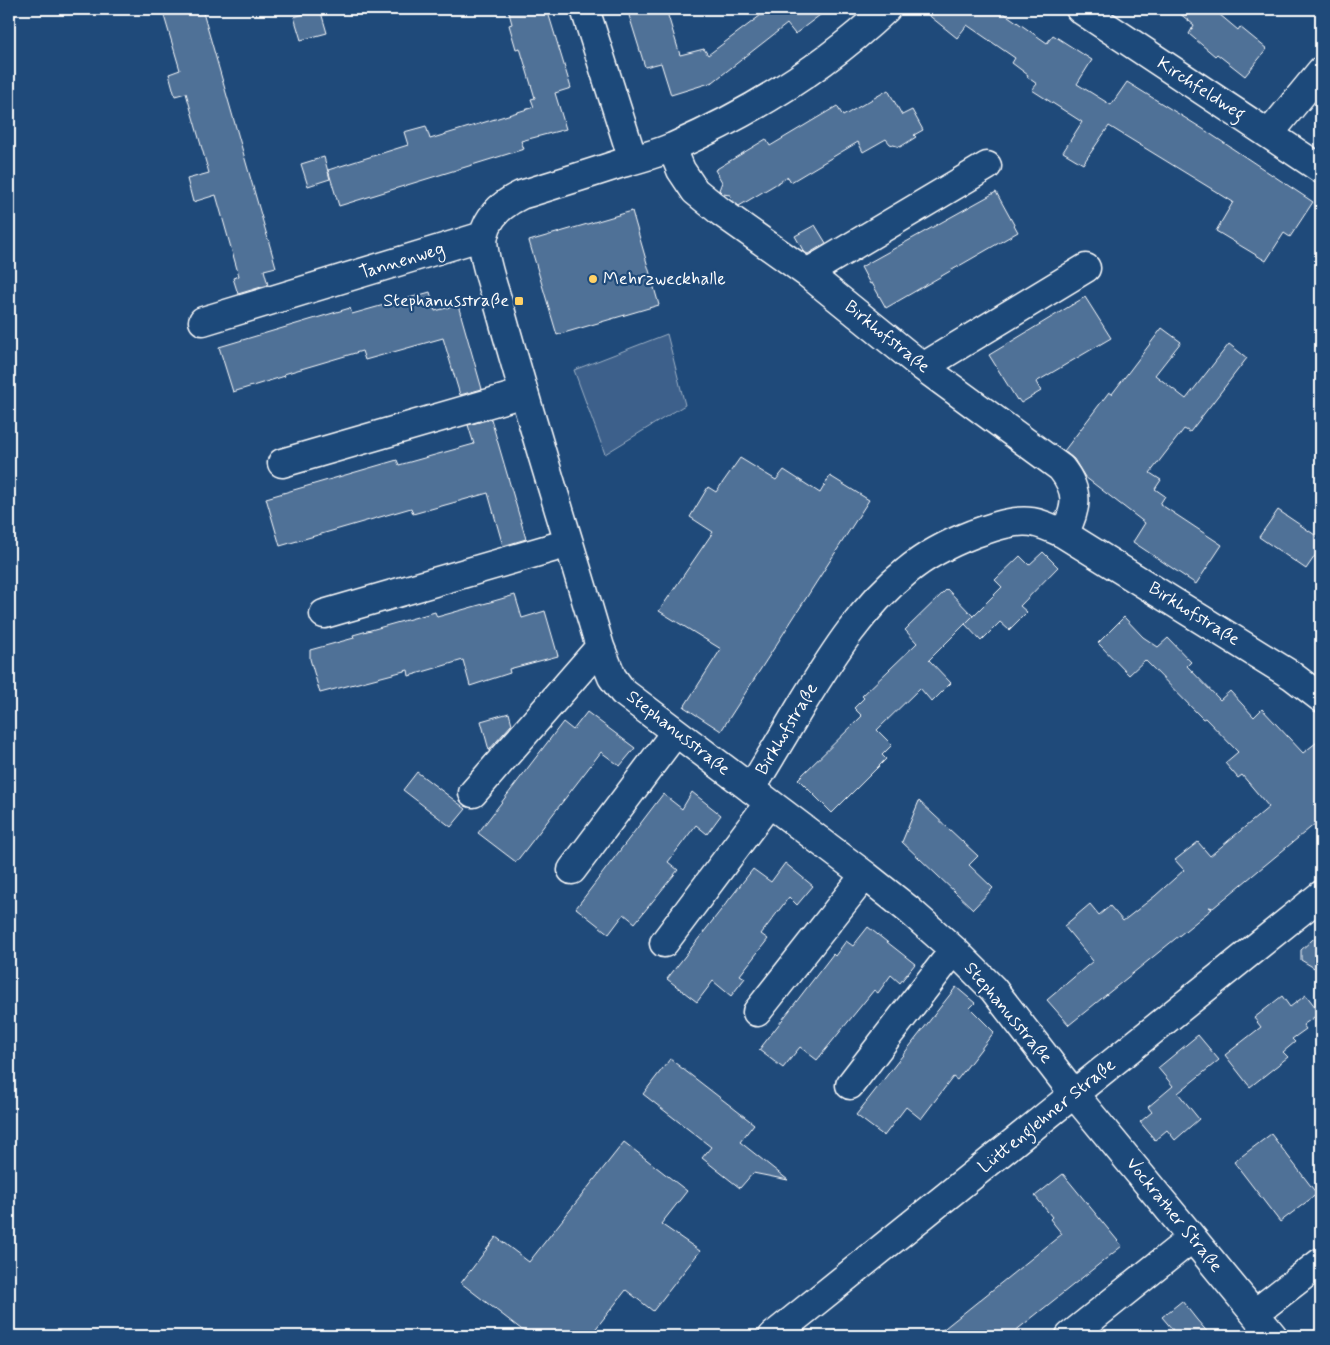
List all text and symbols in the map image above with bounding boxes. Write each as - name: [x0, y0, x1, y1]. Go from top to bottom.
- street label: Kirchfeldweg: [1151, 51, 1250, 128]
- street label: Tannenweg: [357, 237, 448, 286]
- place label: Mehrzweckhalle: [603, 267, 726, 291]
- marker: Mehrzweckhalle: [587, 273, 599, 285]
- place label: Stephanusstraße: [383, 289, 509, 313]
- marker: Stephanusstraße: [513, 295, 525, 307]
- street label: Birkhofstraße: [839, 295, 935, 379]
- street label: Birkhofstraße: [1144, 576, 1244, 652]
- street label: Birkhofstraße: [750, 678, 824, 779]
- street label: Stephanusstraße: [621, 685, 735, 781]
- street label: Stephanusstraße: [958, 957, 1058, 1069]
- street label: Lüttenglehner Straße: [973, 1053, 1122, 1180]
- street label: Vockrather Straße: [1120, 1153, 1228, 1278]

